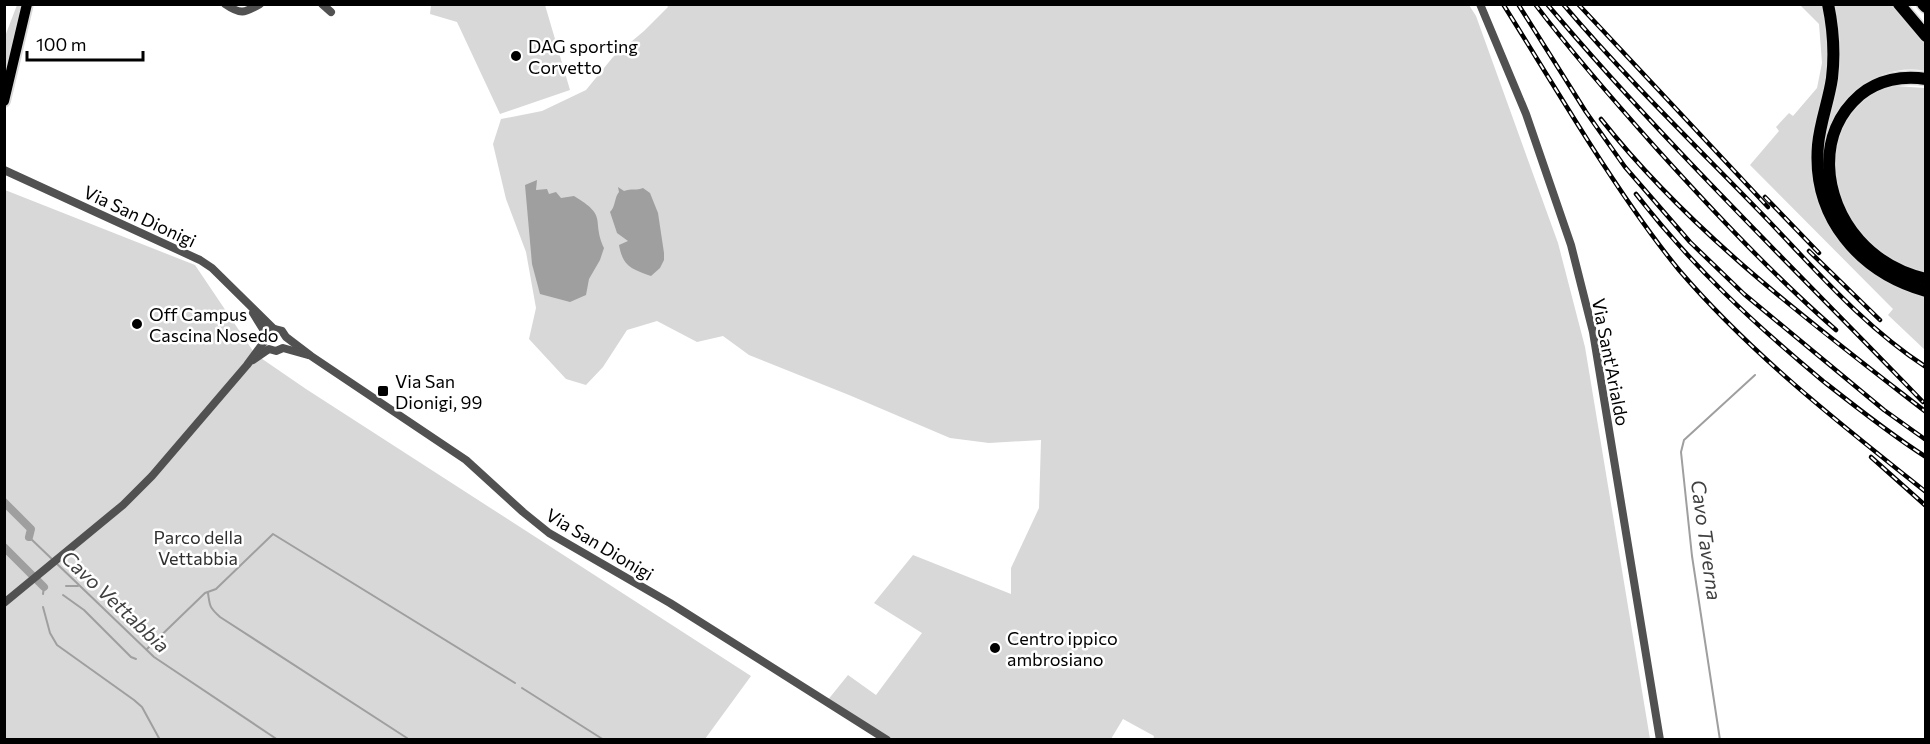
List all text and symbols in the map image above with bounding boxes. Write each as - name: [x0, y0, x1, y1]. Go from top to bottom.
- scale bar: [27, 24, 142, 62]
- text: 100 m: [36, 33, 86, 55]
- place label: DAG sporting Corvetto: [528, 35, 638, 78]
- marker: DAG sporting Corvetto: [509, 49, 523, 63]
- street label: Via San Dionigi: [80, 180, 200, 252]
- street label: Via Sant'Arialdo: [1588, 296, 1634, 428]
- place label: Off Campus Cascina Nosedo: [149, 303, 279, 346]
- marker: Off Campus Cascina Nosedo: [130, 317, 144, 331]
- place label: Via San Dionigi, 99: [395, 370, 482, 413]
- marker: Via San Dionigi, 99: [376, 384, 390, 398]
- water label: Cavo Taverna: [1687, 478, 1727, 602]
- street label: Via San Dionigi: [542, 503, 658, 585]
- park label: Parco della Vettabbia: [153, 526, 243, 569]
- water label: Cavo Vettabbia: [57, 545, 175, 657]
- place label: Centro ippico ambrosiano: [1007, 627, 1118, 670]
- marker: Centro ippico ambrosiano: [988, 641, 1002, 655]

